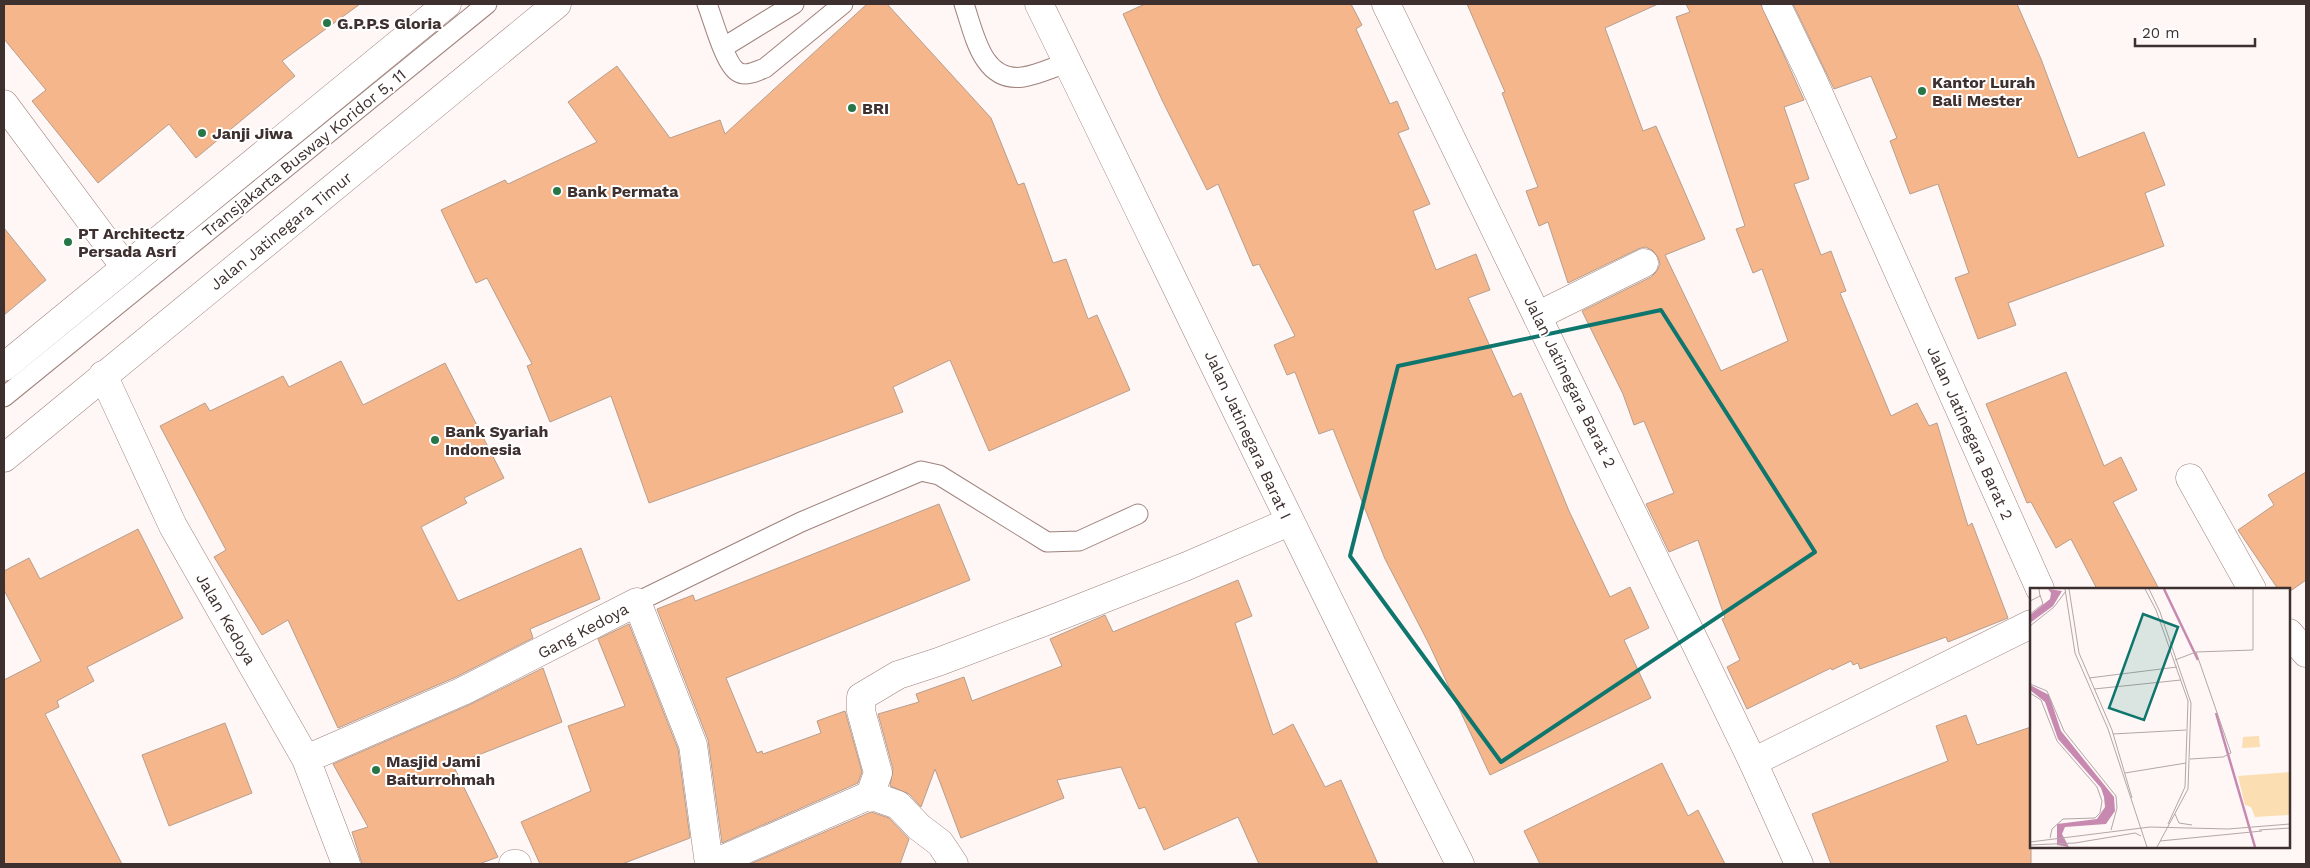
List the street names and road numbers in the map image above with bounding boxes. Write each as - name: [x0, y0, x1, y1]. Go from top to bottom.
- street label: Transjakarta Busway Koridor 5, 11: [198, 65, 410, 241]
- street label: Jalan Jatinegara Timur: [206, 168, 356, 294]
- street label: Jalan Jatinegara Barat 2: [1520, 293, 1620, 471]
- street label: Jalan Jatinegara Barat 2: [1923, 343, 2017, 523]
- street label: Jalan Jatinegara Barat I: [1201, 348, 1295, 522]
- street label: Jalan Kedoya: [192, 570, 260, 668]
- street label: Gang Kedoya: [534, 599, 632, 663]

